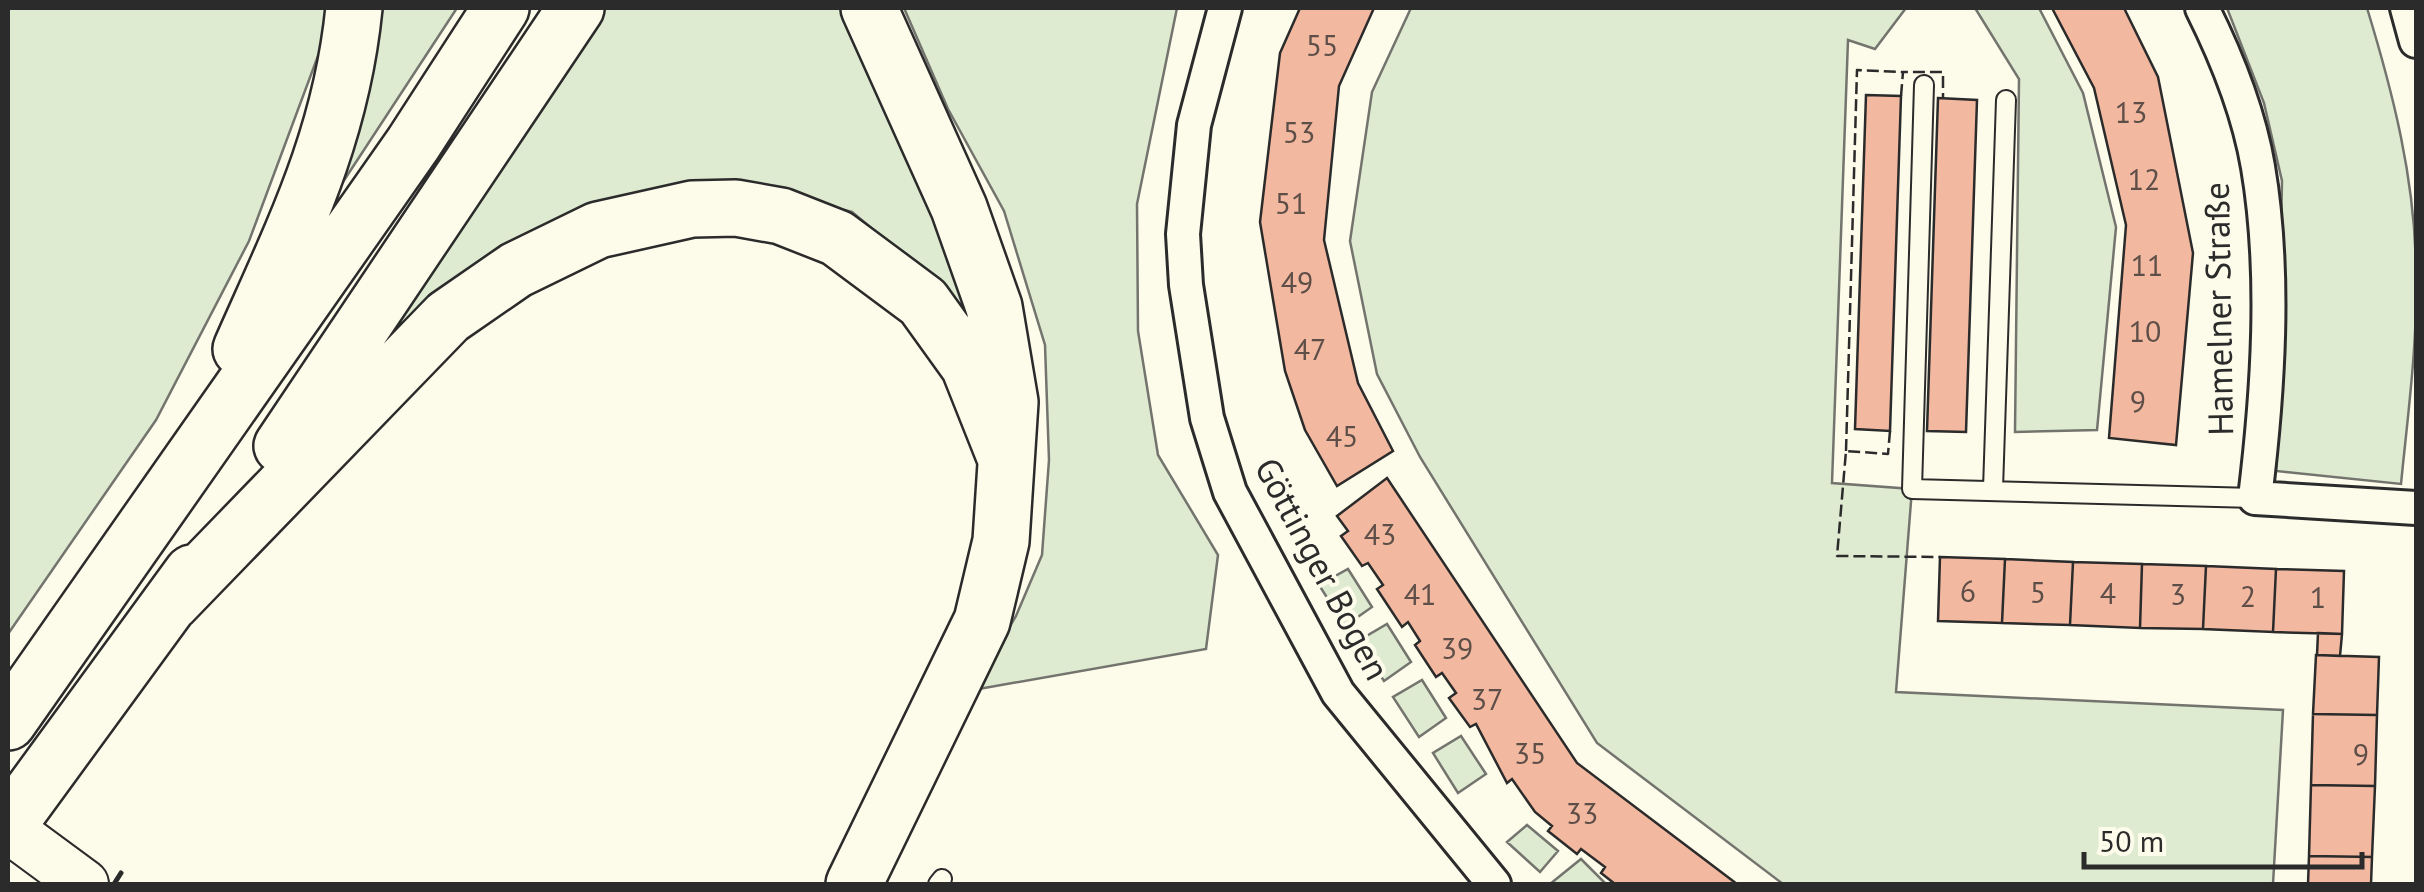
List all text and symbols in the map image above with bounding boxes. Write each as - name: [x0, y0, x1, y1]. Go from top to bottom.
- house number: 55: [1306, 25, 1338, 64]
- house number: 13: [2115, 92, 2147, 131]
- house number: 53: [1283, 112, 1315, 151]
- house number: 12: [2128, 159, 2160, 198]
- street label: Hamelner Straße: [2193, 182, 2243, 436]
- house number: 51: [1275, 183, 1307, 222]
- house number: 11: [2131, 245, 2163, 284]
- house number: 49: [1281, 262, 1313, 301]
- house number: 10: [2129, 311, 2161, 350]
- house number: 47: [1294, 329, 1326, 368]
- house number: 9: [2130, 381, 2146, 420]
- house number: 45: [1326, 416, 1358, 455]
- street label: Göttinger Bogen: [1245, 449, 1401, 688]
- house number: 43: [1364, 514, 1396, 553]
- house number: 6: [1960, 571, 1976, 610]
- house number: 5: [2030, 572, 2046, 611]
- house number: 4: [2100, 573, 2116, 612]
- house number: 41: [1404, 574, 1436, 613]
- house number: 3: [2170, 574, 2186, 613]
- house number: 2: [2240, 576, 2256, 615]
- house number: 1: [2310, 577, 2326, 616]
- house number: 39: [1441, 628, 1473, 667]
- house number: 37: [1471, 679, 1503, 718]
- house number: 35: [1514, 733, 1546, 772]
- house number: 9: [2353, 734, 2369, 773]
- house number: 33: [1566, 793, 1598, 832]
- scale bar: [2084, 807, 2362, 869]
- text: 50 m: [2099, 821, 2164, 860]

